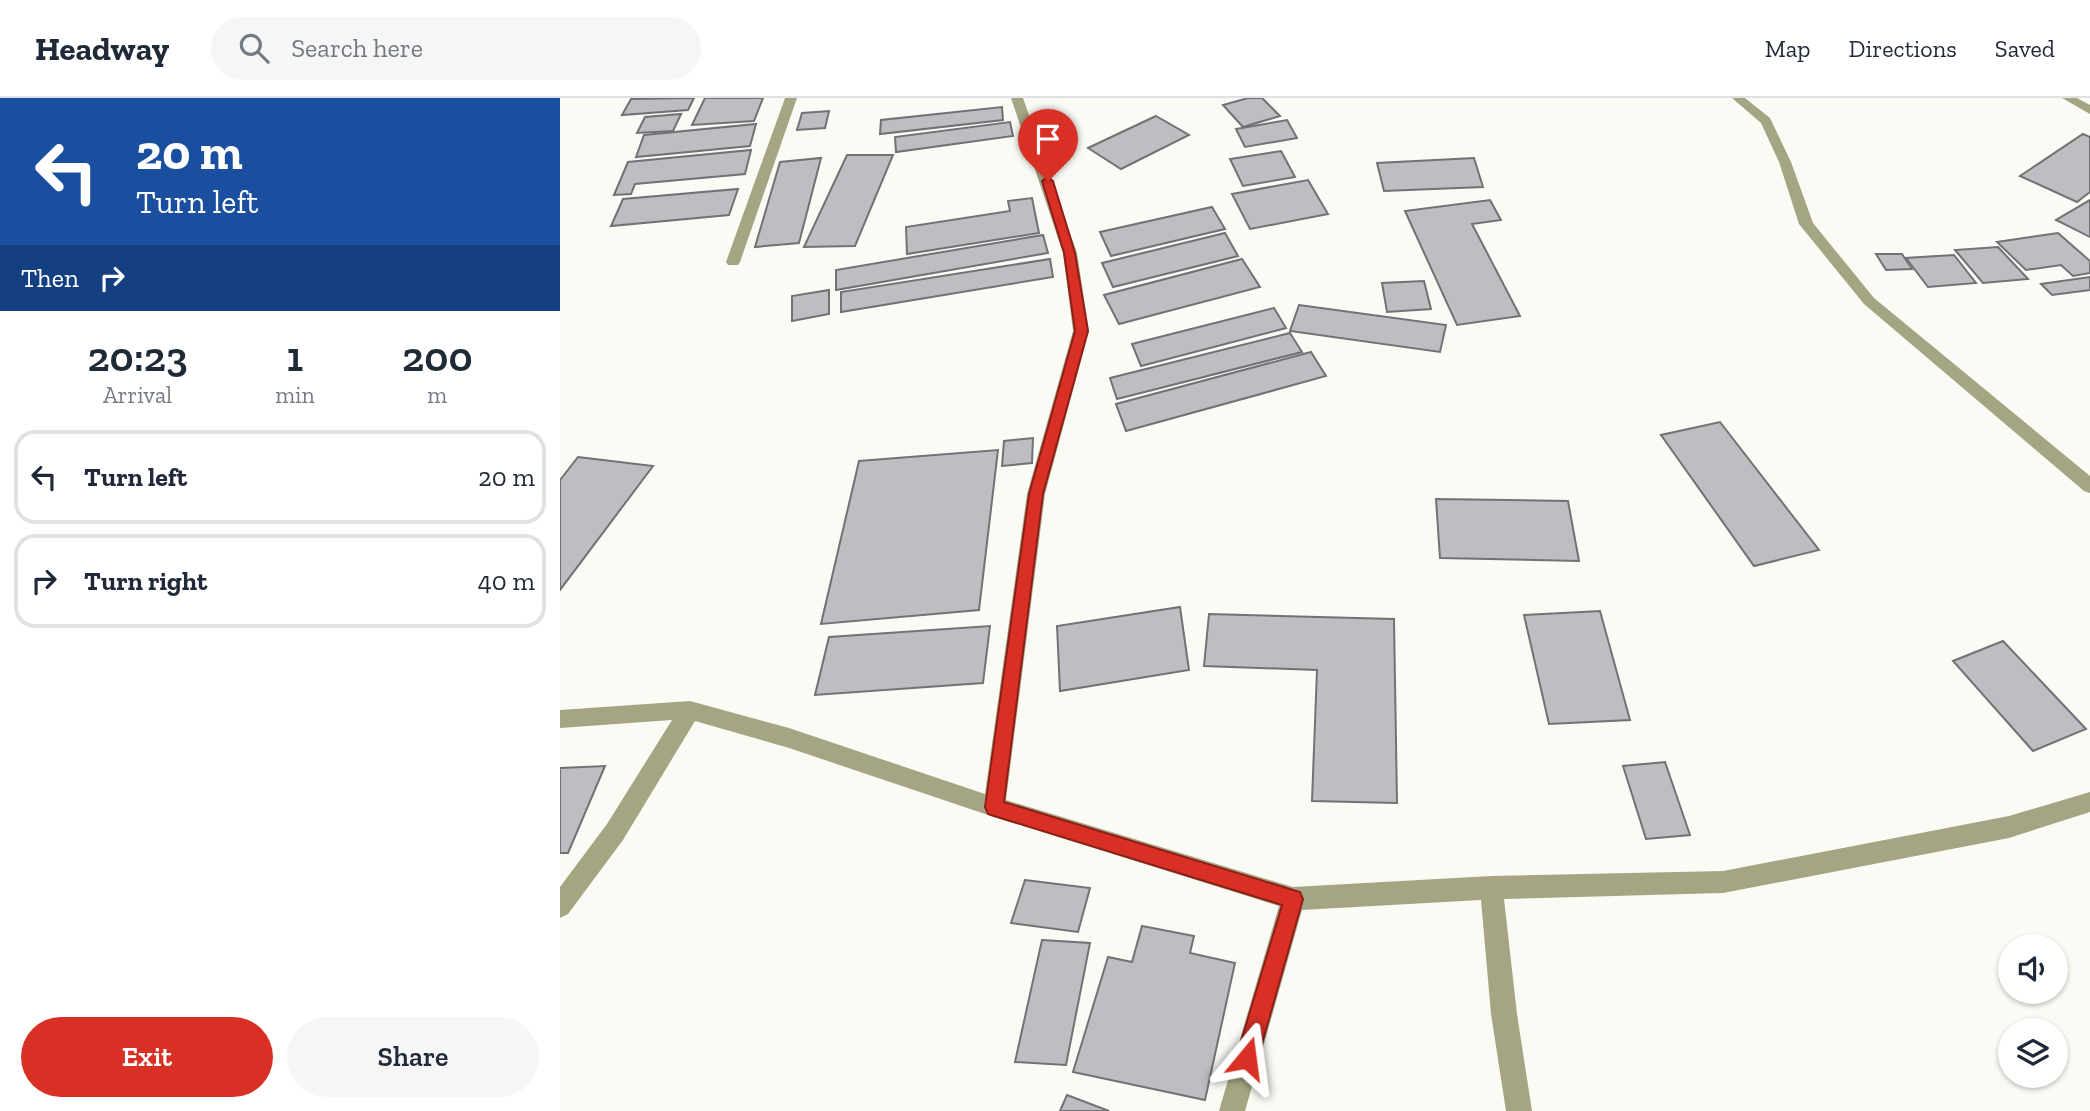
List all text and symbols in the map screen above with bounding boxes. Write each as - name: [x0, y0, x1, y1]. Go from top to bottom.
- search box: [211, 17, 701, 80]
- text: Headway: [35, 29, 169, 68]
- icon: search: [235, 29, 273, 67]
- text: Search here: [291, 32, 423, 64]
- text: Map: [1765, 34, 1811, 63]
- text: Directions: [1849, 34, 1957, 63]
- text: Saved: [1995, 34, 2055, 63]
- pin: [1018, 109, 1078, 181]
- icon: arrive: [1029, 120, 1067, 158]
- text: 20 m: [136, 123, 243, 182]
- icon: left: [21, 126, 112, 217]
- text: Turn left: [136, 183, 258, 221]
- icon: right: [93, 259, 131, 297]
- text: Then: [21, 262, 79, 294]
- text: 20:23: [87, 331, 188, 382]
- text: 1: [287, 331, 303, 382]
- text: 200: [402, 331, 473, 382]
- text: Arrival: [103, 381, 172, 409]
- text: min: [275, 381, 315, 409]
- text: m: [427, 381, 447, 409]
- icon: left: [25, 458, 63, 496]
- text: Turn left: [84, 461, 187, 493]
- text: 20 m: [478, 461, 535, 493]
- icon: right: [25, 562, 63, 600]
- text: Turn right: [84, 565, 207, 597]
- text: 40 m: [478, 565, 535, 597]
- map controls: [1998, 934, 2068, 1088]
- button: sound: [1998, 934, 2068, 1004]
- button: Exit: [21, 1017, 273, 1097]
- button: Share: [287, 1017, 539, 1097]
- button: layers: [1998, 1018, 2068, 1088]
- position arrow: [1210, 1021, 1284, 1095]

